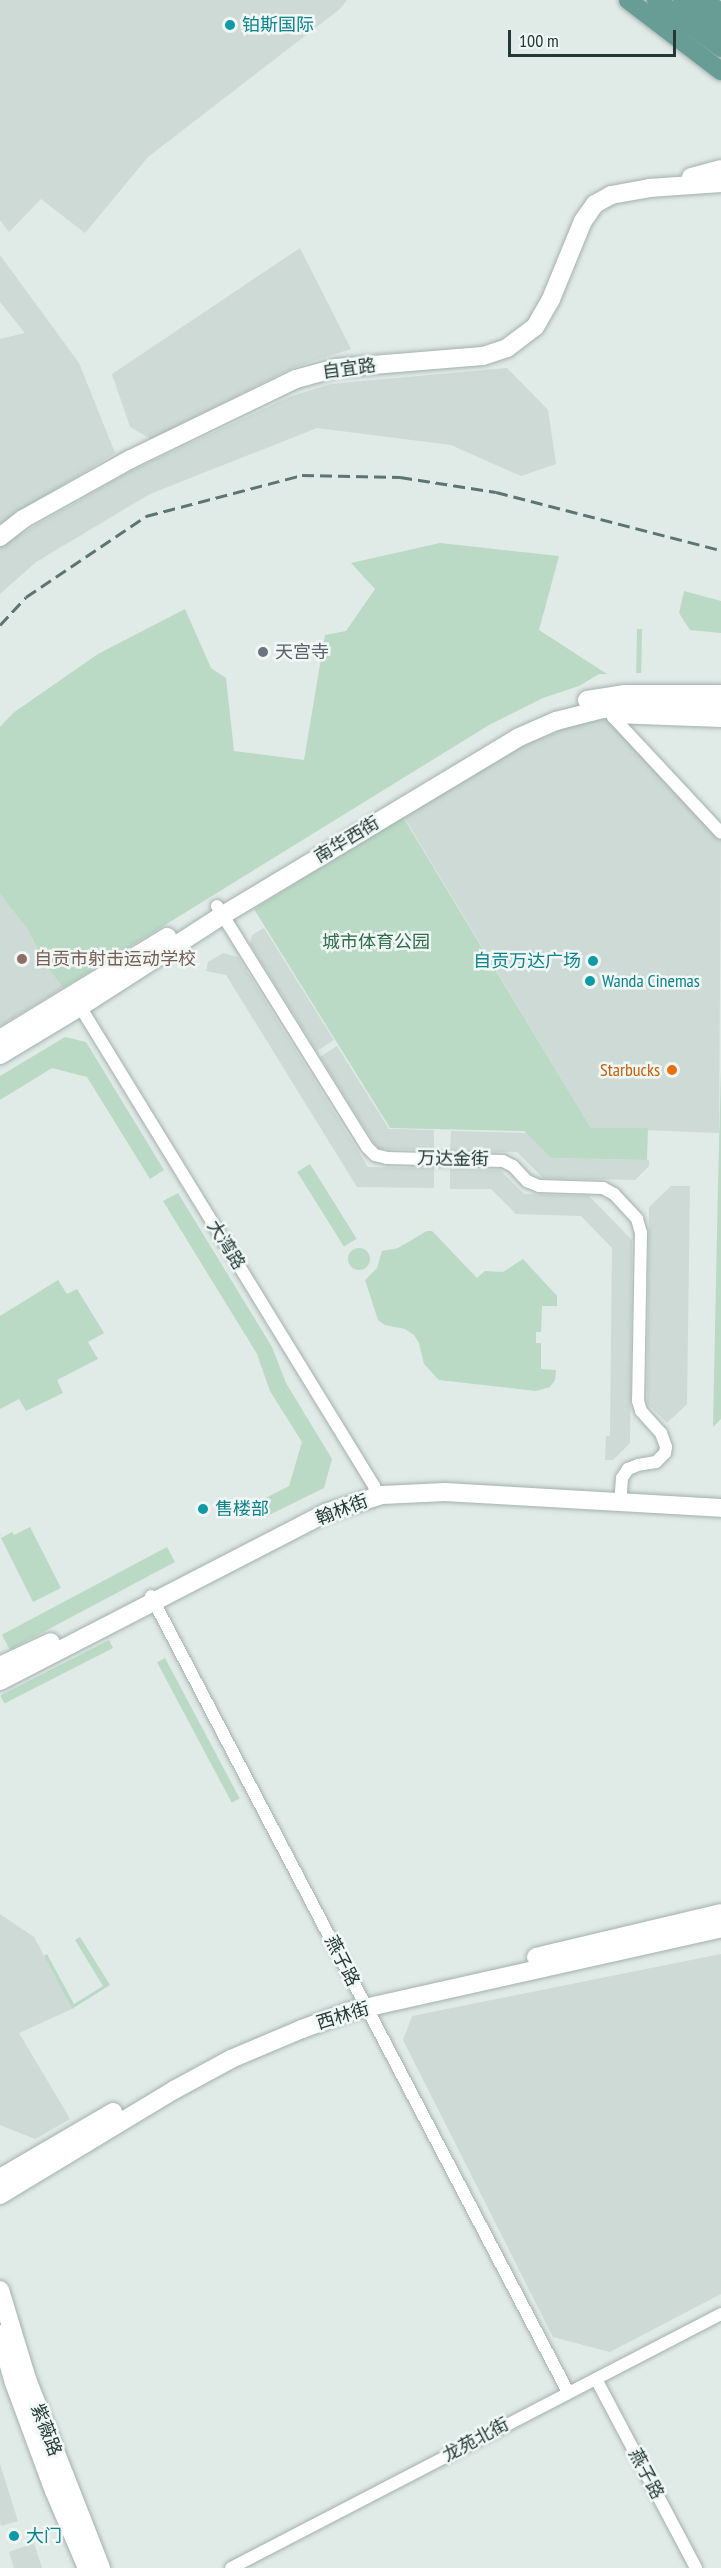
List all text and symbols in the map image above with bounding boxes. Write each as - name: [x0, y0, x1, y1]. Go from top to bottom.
- place label: 铂斯国际: [242, 14, 314, 36]
- marker: 铂斯国际: [223, 18, 237, 32]
- scale bar: [511, 18, 679, 56]
- text: 100 m: [519, 29, 559, 52]
- street label: 自宜路: [321, 355, 377, 383]
- place label: 天宫寺: [275, 641, 329, 663]
- marker: 天宫寺: [256, 645, 270, 659]
- street label: 南华西街: [311, 812, 383, 868]
- park label: 城市体育公园: [322, 931, 430, 953]
- place label: 自贡市射击运动学校: [34, 948, 196, 970]
- place label: 自贡万达广场: [473, 950, 581, 972]
- marker: 自贡市射击运动学校: [15, 952, 29, 966]
- marker: 自贡万达广场: [586, 954, 600, 968]
- place label: Wanda Cinemas: [602, 970, 700, 992]
- marker: Wanda Cinemas: [583, 974, 597, 988]
- place label: Starbucks: [600, 1059, 660, 1081]
- marker: Starbucks: [665, 1063, 679, 1077]
- street label: 万达金街: [417, 1148, 489, 1170]
- street label: 大湾路: [203, 1216, 249, 1274]
- street label: 翰林街: [313, 1490, 371, 1530]
- place label: 售楼部: [215, 1498, 269, 1520]
- marker: 售楼部: [196, 1502, 210, 1516]
- street label: 燕子路: [320, 1932, 364, 1990]
- street label: 西林街: [314, 1998, 372, 2034]
- street label: 紫薇路: [26, 2401, 66, 2459]
- street label: 龙苑北街: [439, 2414, 513, 2466]
- street label: 燕子路: [624, 2445, 668, 2503]
- place label: 大门: [26, 2525, 62, 2547]
- marker: 大门: [7, 2529, 21, 2543]

